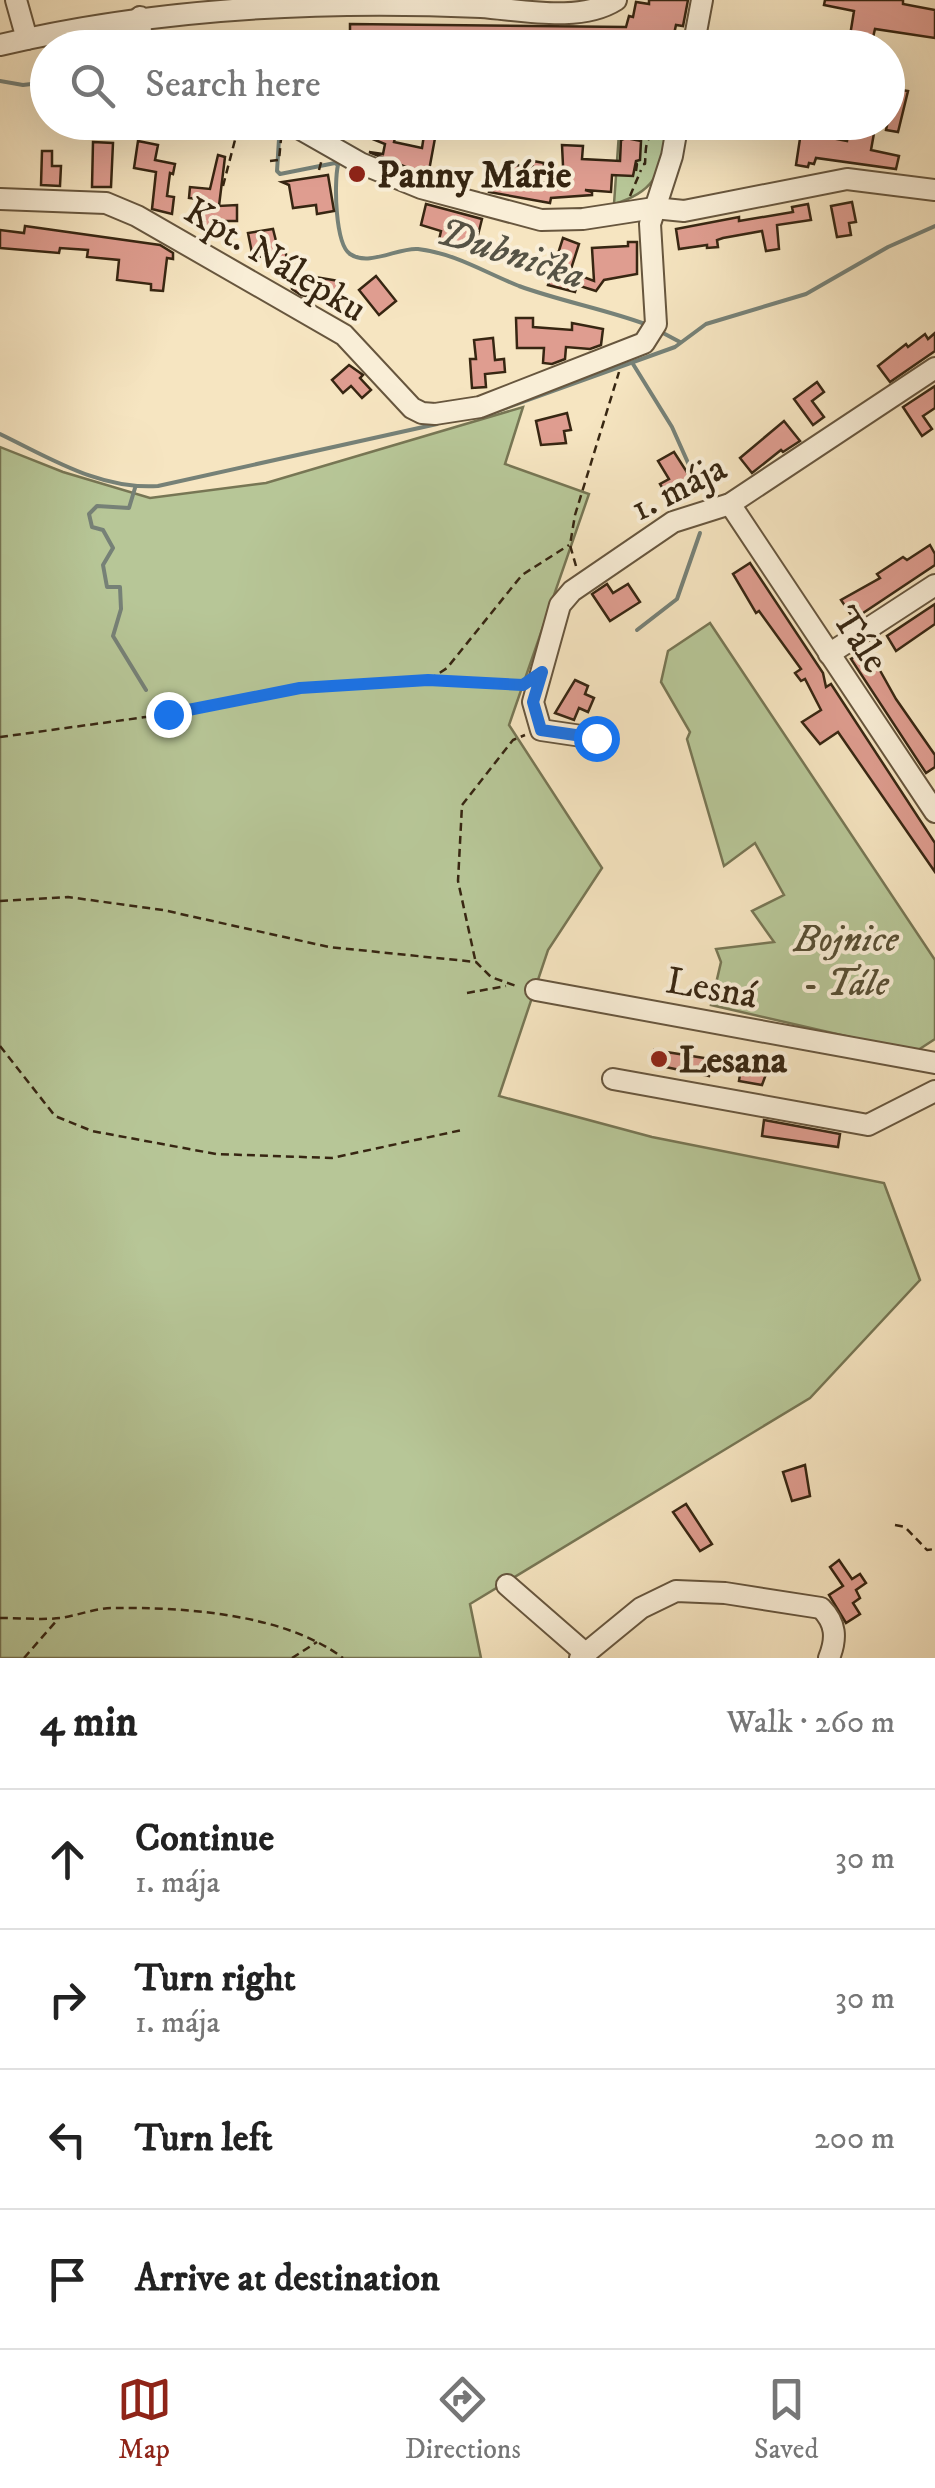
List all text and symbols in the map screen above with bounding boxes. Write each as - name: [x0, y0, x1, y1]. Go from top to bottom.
- search box: [30, 30, 905, 140]
- icon: search: [65, 58, 120, 113]
- text: Search here: [145, 61, 321, 109]
- place label: Panny Márie: [377, 152, 572, 200]
- marker: Panny Márie: [346, 163, 368, 185]
- street label: Kpt. Nálepku: [175, 188, 375, 334]
- water label: Dubnička: [431, 208, 591, 302]
- street label: 1. mája: [623, 444, 735, 533]
- street label: Tále: [820, 598, 899, 682]
- route end: [146, 692, 192, 738]
- route start: [574, 716, 620, 762]
- park label: Bojnice - Tále: [792, 916, 899, 1008]
- street label: Lesná: [662, 957, 761, 1021]
- place label: Lesana: [679, 1037, 788, 1085]
- marker: Lesana: [648, 1048, 670, 1070]
- text: 4 min: [40, 1697, 138, 1749]
- text: Walk · 260 m: [727, 1703, 895, 1743]
- text: Continue: [135, 1815, 274, 1863]
- icon: ahead: [40, 1832, 95, 1887]
- text: 30 m: [835, 1839, 895, 1879]
- text: 1. mája: [135, 1863, 220, 1903]
- text: Turn right: [135, 1955, 296, 2003]
- icon: right: [40, 1972, 95, 2027]
- text: 30 m: [835, 1979, 895, 2019]
- text: 1. mája: [135, 2003, 220, 2043]
- icon: left: [40, 2112, 95, 2167]
- text: Turn left: [135, 2115, 273, 2163]
- text: 200 m: [814, 2119, 895, 2159]
- icon: arrive: [40, 2252, 95, 2307]
- text: Arrive at destination: [135, 2255, 440, 2303]
- tab: Map: [117, 2372, 172, 2467]
- tab: Directions: [405, 2372, 521, 2467]
- tab: Saved: [754, 2372, 818, 2467]

